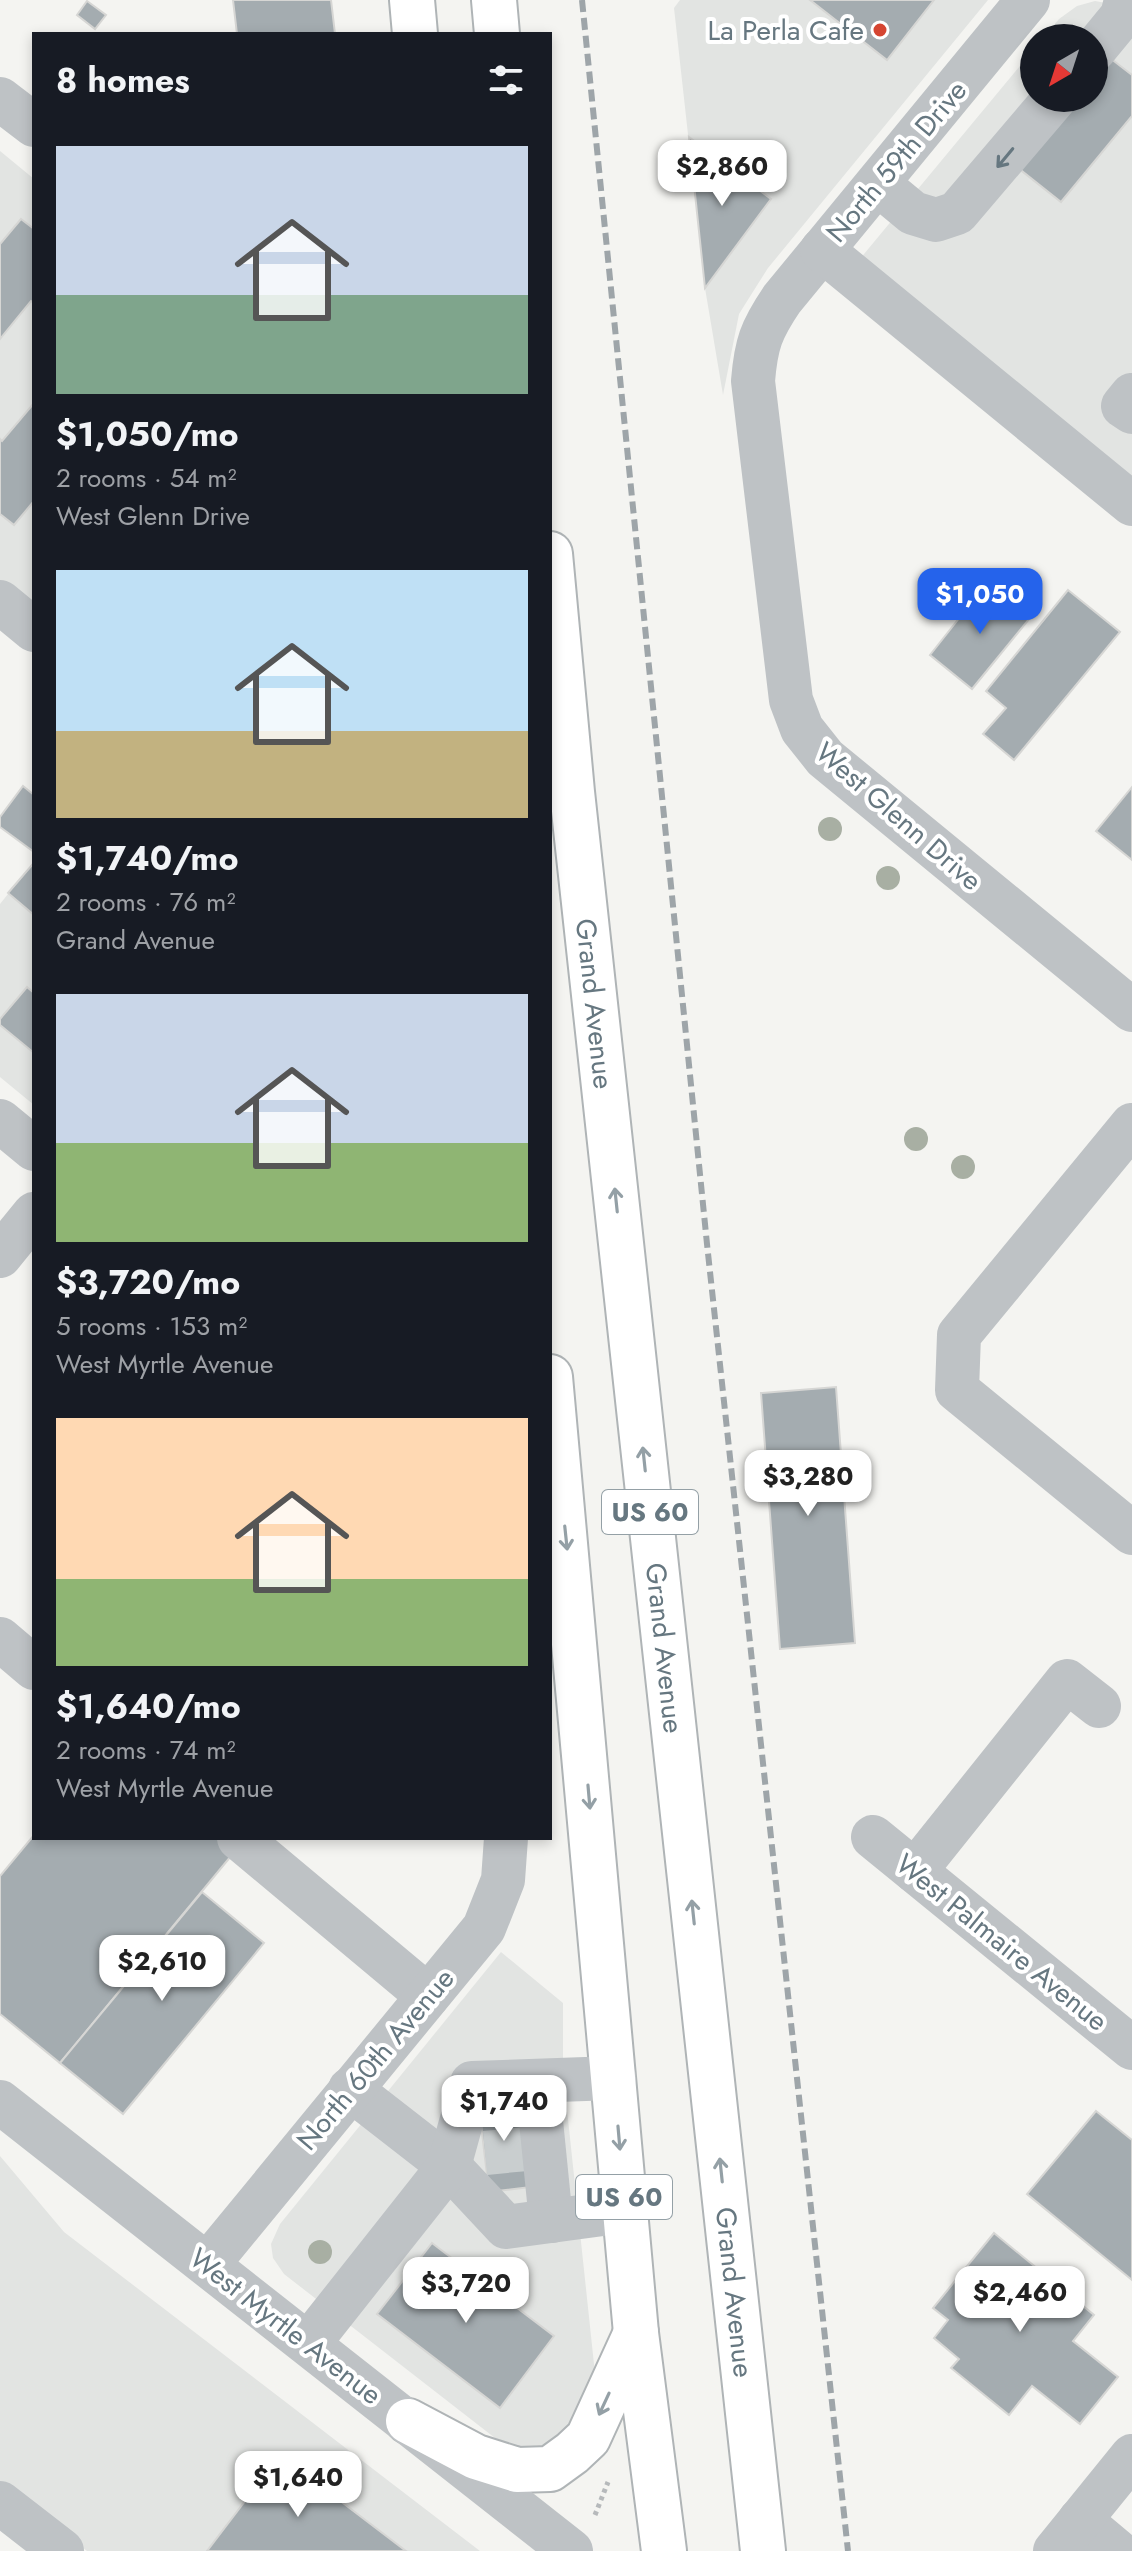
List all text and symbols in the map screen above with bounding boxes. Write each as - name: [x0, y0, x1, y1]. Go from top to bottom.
- place label: La Perla Cafe: [708, 10, 864, 51]
- marker: La Perla Cafe: [871, 21, 889, 39]
- north arrow: [1020, 24, 1108, 112]
- map controls: [1020, 24, 1108, 112]
- text: 8 homes: [56, 56, 190, 105]
- icon: filters: [484, 58, 528, 102]
- street label: North 59th Drive: [816, 71, 976, 251]
- pin: $2,860: [657, 140, 787, 208]
- text: $2,860: [676, 147, 768, 185]
- one-way arrow: [996, 147, 1014, 168]
- icon: home: [220, 198, 364, 342]
- text: $1,050/mo: [56, 410, 239, 459]
- text: 2 rooms · 54 m²: [56, 459, 237, 497]
- text: West Glenn Drive: [56, 497, 250, 535]
- pin: $1,050: [915, 568, 1045, 636]
- text: $1,050: [935, 575, 1025, 613]
- icon: home: [220, 622, 364, 766]
- street label: West Glenn Drive: [806, 732, 991, 900]
- text: $1,740/mo: [56, 834, 238, 883]
- text: 2 rooms · 76 m²: [56, 883, 235, 921]
- street label: Grand Avenue: [565, 917, 624, 1091]
- text: Grand Avenue: [56, 921, 215, 959]
- icon: home: [220, 1046, 364, 1190]
- one-way arrow: [609, 1187, 624, 1214]
- text: $3,720/mo: [56, 1258, 240, 1307]
- text: 5 rooms · 153 m²: [56, 1307, 247, 1345]
- text: West Myrtle Avenue: [56, 1345, 273, 1383]
- one-way arrow: [637, 1446, 652, 1472]
- pin: $3,280: [743, 1450, 873, 1518]
- text: $3,280: [763, 1457, 853, 1495]
- icon: home: [220, 1470, 364, 1614]
- road number: US 60: [602, 1490, 698, 1534]
- one-way arrow: [559, 1524, 574, 1551]
- street label: Grand Avenue: [635, 1561, 694, 1735]
- text: $1,640/mo: [56, 1682, 241, 1731]
- text: 2 rooms · 74 m²: [56, 1731, 236, 1769]
- text: West Myrtle Avenue: [56, 1769, 273, 1807]
- one-way arrow: [582, 1783, 597, 1810]
- street label: West Palmaire Avenue: [887, 1844, 1117, 2041]
- one-way arrow: [686, 1899, 701, 1926]
- pin: $2,610: [97, 1935, 227, 2003]
- text: $2,610: [117, 1942, 207, 1980]
- street label: North 60th Avenue: [287, 1959, 464, 2159]
- pin: $1,740: [439, 2075, 569, 2143]
- text: $1,740: [460, 2082, 548, 2120]
- one-way arrow: [611, 2124, 626, 2151]
- one-way arrow: [714, 2157, 729, 2184]
- road number: US 60: [576, 2175, 672, 2219]
- street label: Grand Avenue: [705, 2205, 764, 2379]
- street label: West Myrtle Avenue: [181, 2238, 391, 2415]
- pin: $3,720: [401, 2257, 531, 2325]
- text: $3,720: [421, 2264, 511, 2302]
- pin: $2,460: [955, 2266, 1085, 2334]
- text: $2,460: [973, 2273, 1067, 2311]
- one-way arrow: [596, 2392, 611, 2416]
- pin: $1,640: [233, 2451, 363, 2519]
- text: $1,640: [253, 2458, 343, 2496]

